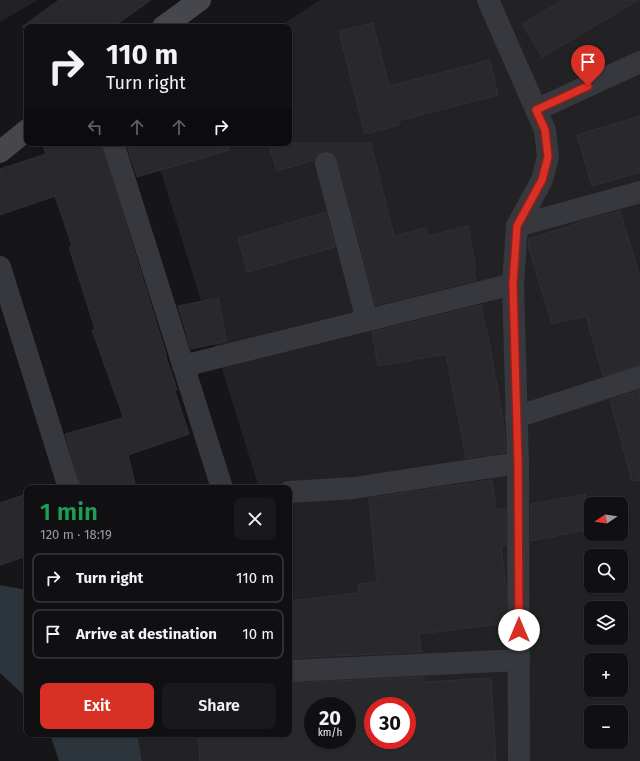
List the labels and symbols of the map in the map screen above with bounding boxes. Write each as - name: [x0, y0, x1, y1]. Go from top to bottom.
- pin: [571, 45, 605, 86]
- north arrow: [584, 497, 628, 541]
- position arrow: [498, 609, 540, 651]
- speed limit sign: 30: [364, 697, 416, 749]

